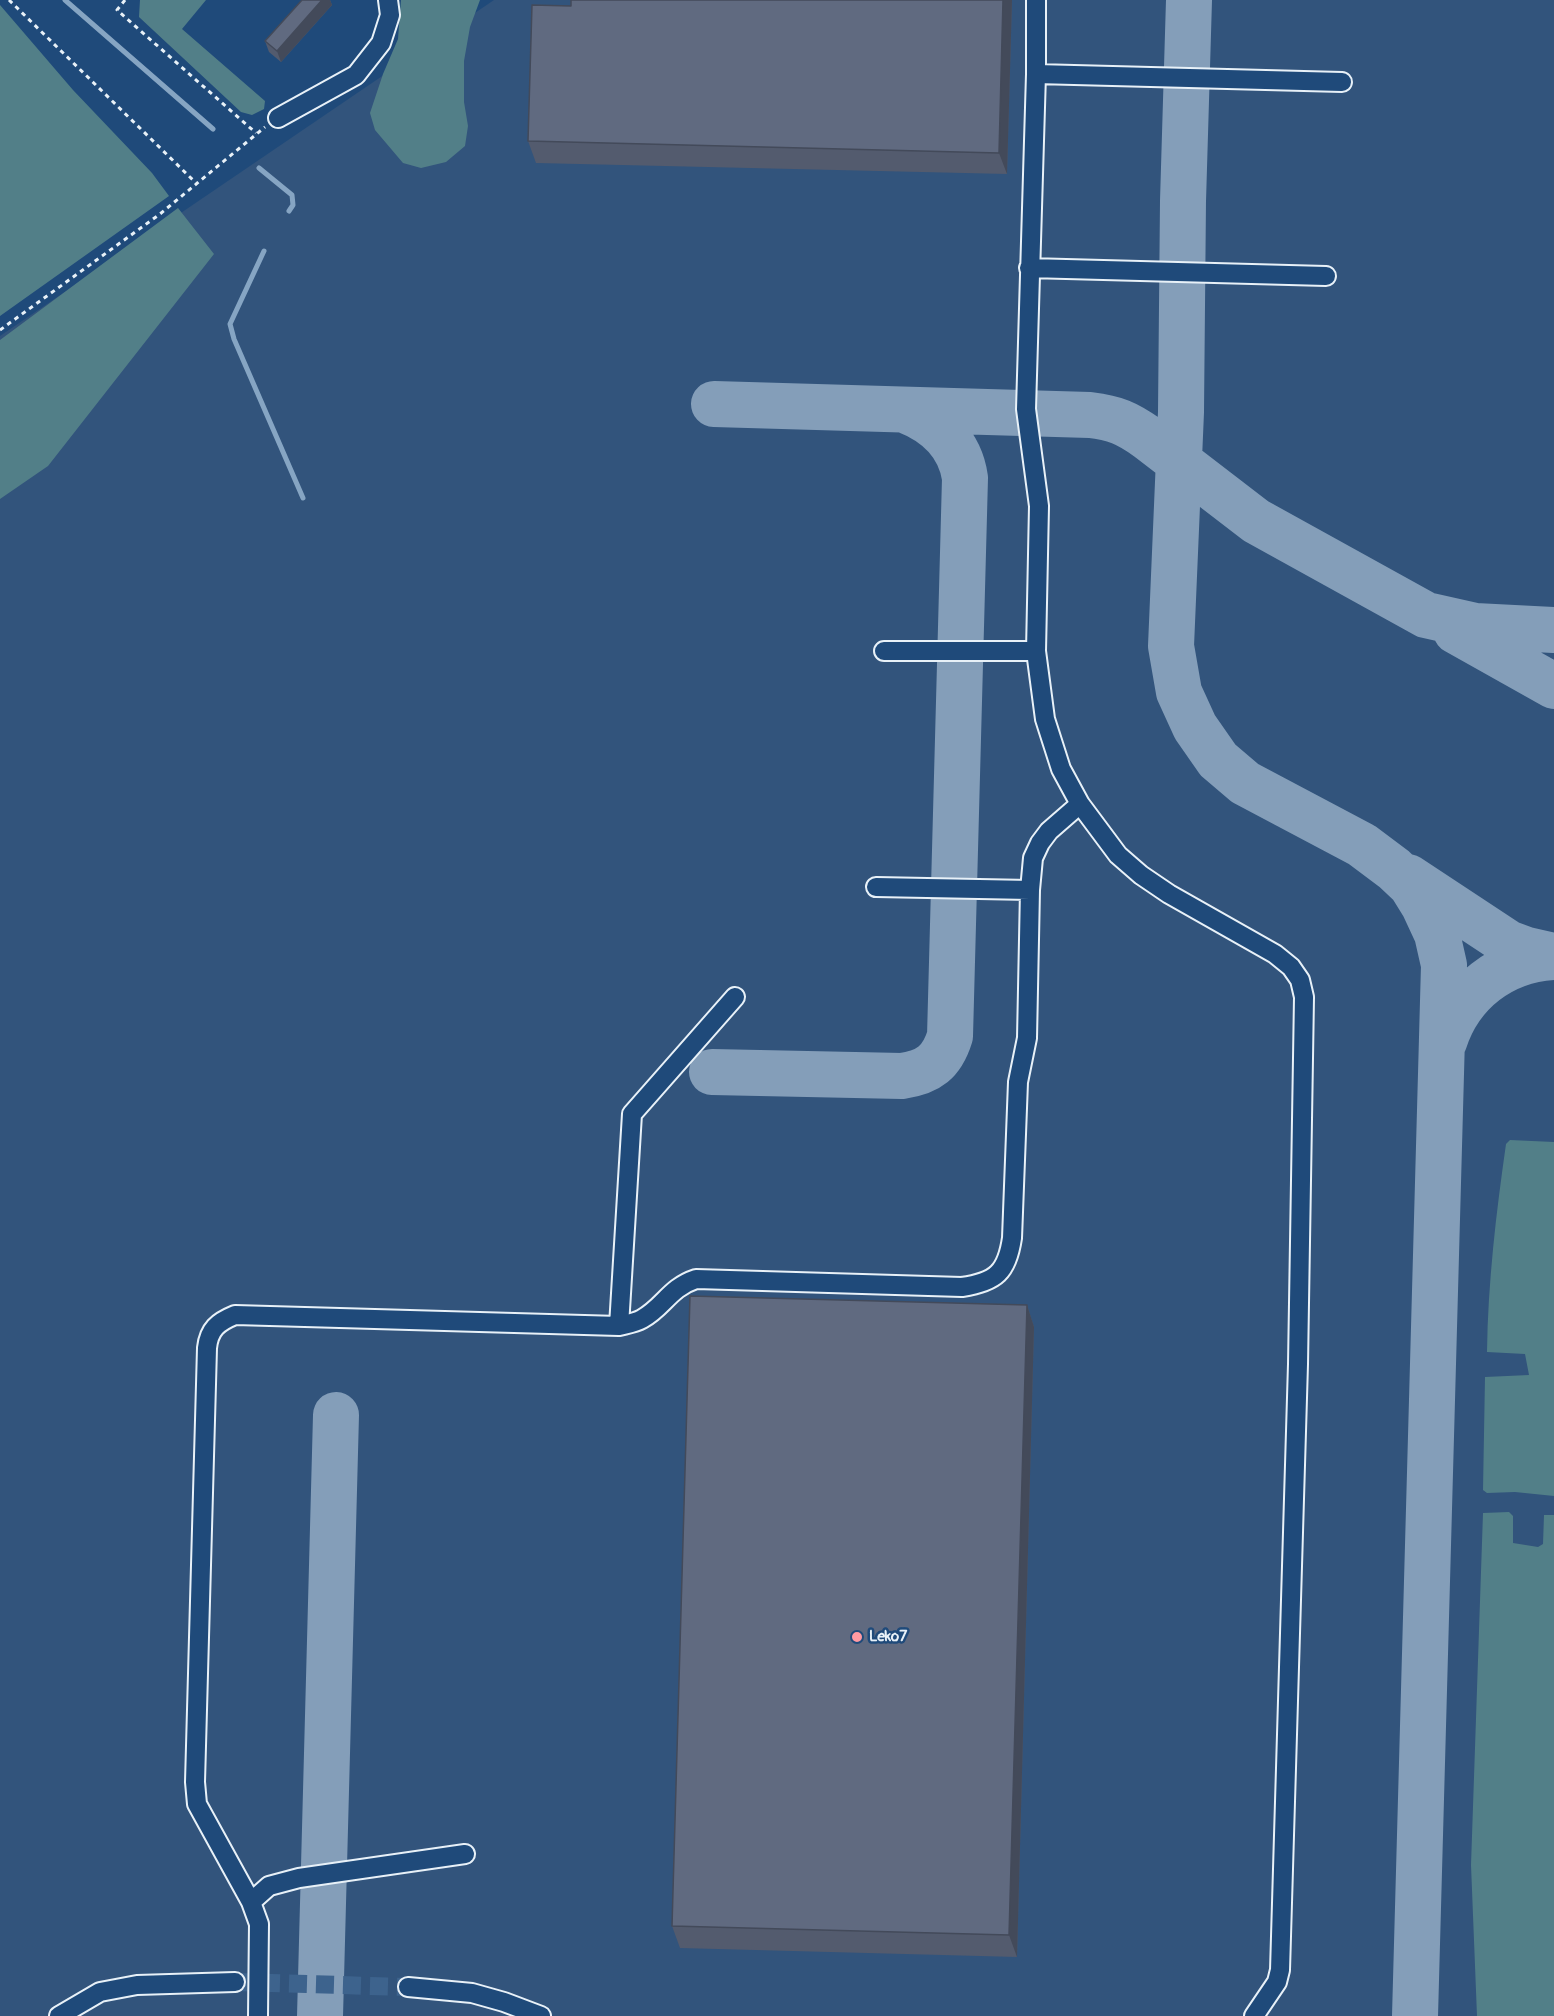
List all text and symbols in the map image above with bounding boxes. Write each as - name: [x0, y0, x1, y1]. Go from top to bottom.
- place label: Leko7: [869, 1628, 907, 1646]
- marker: Leko7: [850, 1630, 864, 1644]

